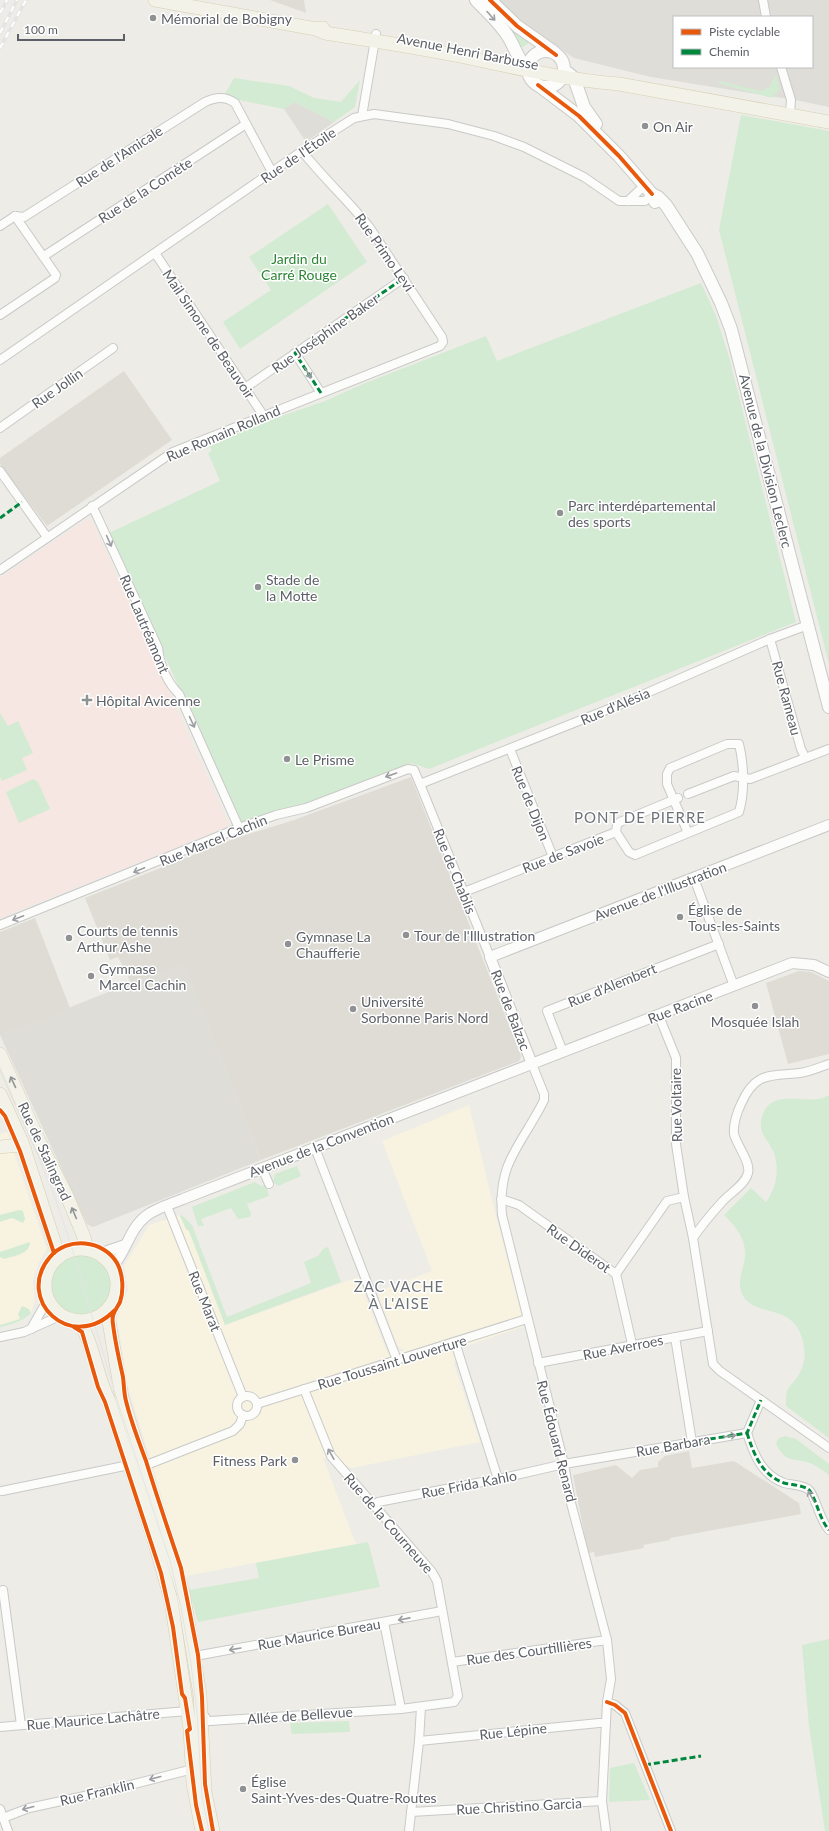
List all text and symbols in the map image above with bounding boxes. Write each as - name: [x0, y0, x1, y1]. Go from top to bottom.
- place label: Mémorial de Bobigny: [161, 10, 293, 27]
- one-way arrow: [486, 10, 495, 21]
- marker: Mémorial de Bobigny: [148, 13, 158, 23]
- scale bar: [18, 16, 124, 42]
- legend: [673, 16, 813, 68]
- text: 100 m: [24, 22, 58, 37]
- text: Piste cyclable: [709, 24, 780, 39]
- street label: Avenue Henri Barbusse: [396, 29, 540, 73]
- text: Chemin: [709, 44, 750, 59]
- place label: On Air: [653, 118, 693, 135]
- marker: On Air: [640, 121, 650, 131]
- street label: Rue de l'Amicale: [72, 122, 166, 190]
- street label: Rue de l'Étoile: [257, 124, 339, 186]
- street label: Rue de la Comète: [95, 153, 195, 227]
- street label: Rue Primo Levi: [352, 210, 418, 294]
- park label: Jardin du Carré Rouge: [261, 250, 337, 283]
- street label: Mail Simone de Beauvoir: [159, 266, 259, 402]
- street label: Rue Joséphine Baker: [268, 290, 382, 376]
- street label: Rue Jollin: [28, 364, 86, 412]
- one-way arrow: [304, 367, 312, 378]
- street label: Avenue de la Division Leclerc: [736, 372, 796, 550]
- street label: Rue Romain Rolland: [163, 401, 283, 465]
- place label: Parc interdépartemental des sports: [568, 497, 716, 530]
- marker: Parc interdépartemental des sports: [555, 508, 565, 518]
- one-way arrow: [106, 535, 113, 547]
- place label: Stade de la Motte: [266, 571, 319, 604]
- street label: Rue Lautréamont: [117, 572, 173, 676]
- marker: Stade de la Motte: [253, 582, 263, 592]
- street label: Rue Rameau: [769, 659, 805, 737]
- street label: Rue d'Alésia: [578, 684, 652, 728]
- place label: Hôpital Avicenne: [96, 692, 200, 709]
- marker: Hôpital Avicenne: [81, 694, 93, 706]
- one-way arrow: [189, 716, 196, 728]
- place label: Le Prisme: [295, 751, 354, 768]
- marker: Le Prisme: [282, 754, 292, 764]
- street label: Rue de Dijon: [508, 763, 554, 843]
- one-way arrow: [385, 772, 398, 779]
- district label: PONT DE PIERRE: [574, 808, 706, 826]
- street label: Rue Marcel Cachin: [157, 811, 269, 869]
- street label: Rue de Chablis: [430, 826, 480, 916]
- street label: Rue de Savoie: [520, 830, 606, 876]
- street label: Avenue de l'Illustration: [591, 858, 729, 924]
- one-way arrow: [133, 866, 145, 874]
- place label: Église de Tous-les-Saints: [688, 901, 780, 934]
- marker: Église de Tous-les-Saints: [675, 912, 685, 922]
- one-way arrow: [13, 915, 25, 923]
- place label: Courts de tennis Arthur Ashe: [77, 922, 178, 955]
- place label: Tour de l'Illustration: [414, 927, 535, 944]
- place label: Gymnase La Chaufferie: [296, 928, 371, 961]
- marker: Tour de l'Illustration: [401, 930, 411, 940]
- marker: Courts de tennis Arthur Ashe: [64, 933, 74, 943]
- marker: Gymnase La Chaufferie: [283, 939, 293, 949]
- street label: Rue d'Alembert: [565, 959, 659, 1011]
- place label: Gymnase Marcel Cachin: [99, 960, 186, 993]
- street label: Rue de Balzac: [488, 967, 534, 1053]
- marker: Gymnase Marcel Cachin: [86, 971, 96, 981]
- street label: Rue Racine: [645, 987, 715, 1027]
- place label: Université Sorbonne Paris Nord: [361, 993, 488, 1026]
- marker: Mosquée Islah: [750, 1001, 760, 1011]
- marker: Université Sorbonne Paris Nord: [348, 1004, 358, 1014]
- place label: Mosquée Islah: [711, 1013, 799, 1030]
- street label: Rue Voltaire: [667, 1068, 685, 1142]
- one-way arrow: [9, 1077, 16, 1089]
- street label: Rue de Stalingrad: [15, 1099, 75, 1203]
- street label: Avenue de la Convention: [246, 1109, 396, 1181]
- one-way arrow: [70, 1207, 77, 1219]
- street label: Rue Diderot: [544, 1220, 614, 1276]
- street label: Rue Marat: [185, 1268, 225, 1334]
- district label: ZAC VACHE À L'AISE: [354, 1277, 444, 1312]
- street label: Rue Toussaint Louverture: [315, 1331, 469, 1393]
- street label: Rue Averroes: [581, 1331, 665, 1363]
- street label: Rue Édouard Renard: [534, 1378, 580, 1504]
- street label: Rue Barbara: [635, 1430, 711, 1460]
- one-way arrow: [723, 1432, 736, 1440]
- one-way arrow: [327, 1448, 334, 1460]
- place label: Fitness Park: [212, 1452, 288, 1469]
- marker: Fitness Park: [290, 1455, 300, 1465]
- street label: Rue Frida Kahlo: [420, 1466, 518, 1502]
- street label: Rue de la Courneuve: [341, 1469, 437, 1577]
- one-way arrow: [807, 1490, 815, 1502]
- street label: Rue Maurice Bureau: [256, 1615, 382, 1653]
- one-way arrow: [398, 1615, 411, 1623]
- street label: Rue des Courtillières: [465, 1634, 593, 1668]
- one-way arrow: [229, 1645, 242, 1653]
- street label: Allée de Bellevue: [247, 1703, 353, 1727]
- street label: Rue Maurice Lachâtre: [26, 1705, 160, 1733]
- street label: Rue Lépine: [478, 1719, 548, 1743]
- place label: Église Saint-Yves-des-Quatre-Routes: [251, 1773, 437, 1806]
- street label: Rue Franklin: [58, 1775, 136, 1809]
- one-way arrow: [149, 1775, 162, 1783]
- marker: Église Saint-Yves-des-Quatre-Routes: [238, 1784, 248, 1794]
- street label: Rue Christino Garcia: [456, 1794, 582, 1818]
- one-way arrow: [22, 1805, 35, 1812]

